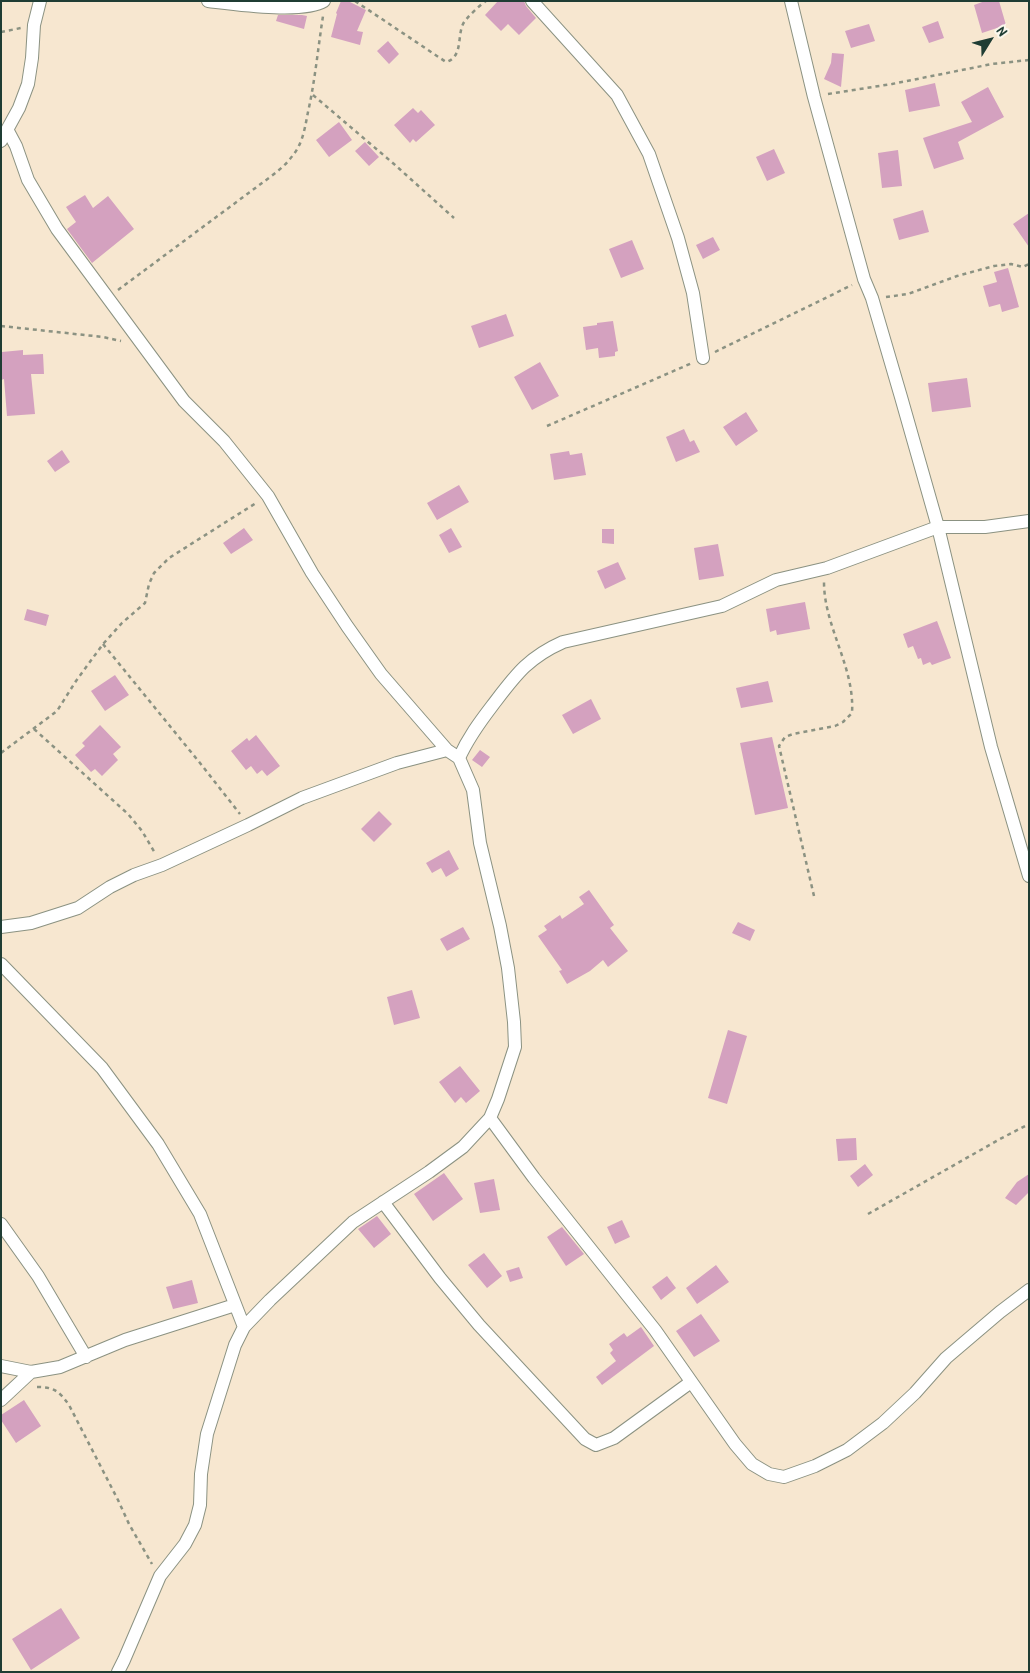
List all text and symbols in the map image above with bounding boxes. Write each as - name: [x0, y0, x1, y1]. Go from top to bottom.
- north arrow: [965, 15, 1015, 65]
- text: N: [993, 22, 1012, 39]

